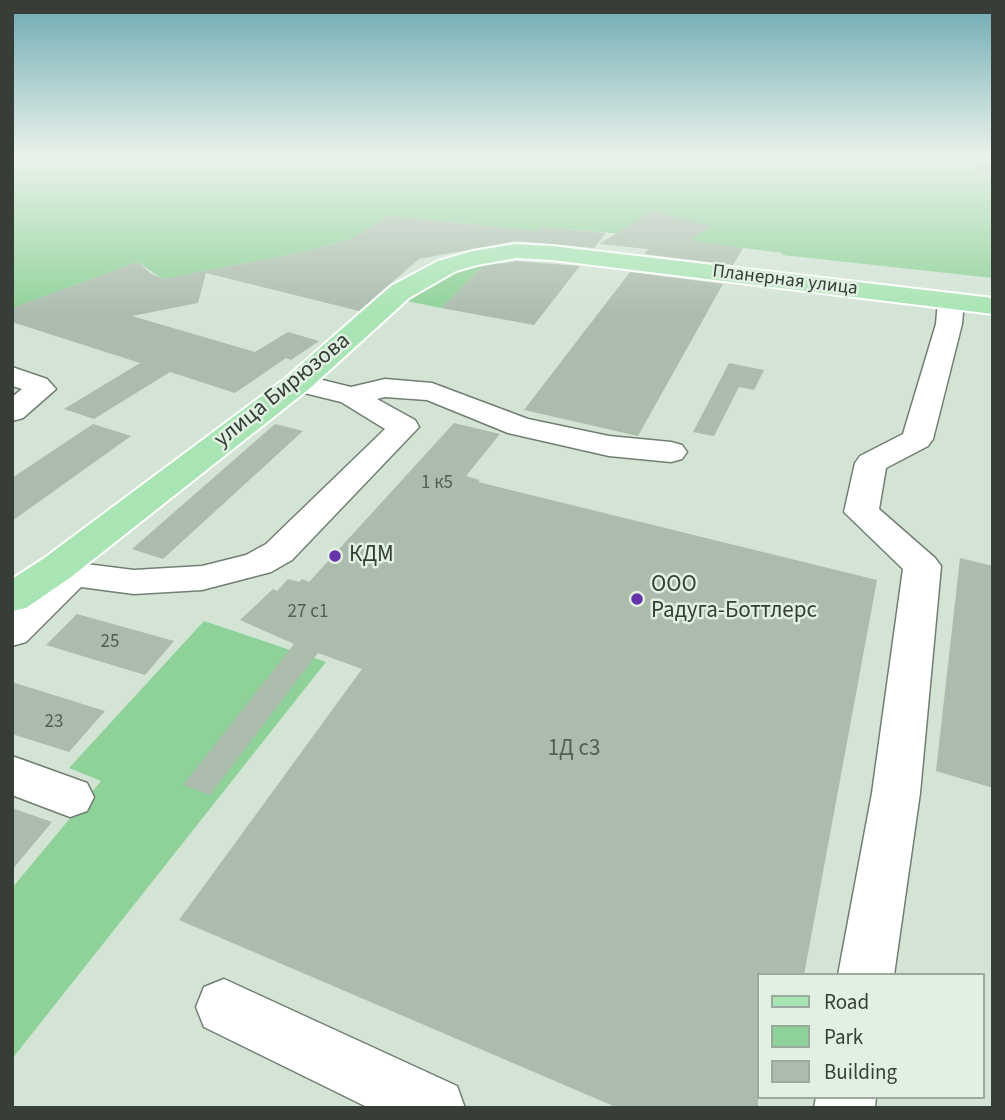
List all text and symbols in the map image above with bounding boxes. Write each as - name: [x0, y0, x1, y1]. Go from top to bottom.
- street label: Планерная улица: [711, 261, 859, 301]
- street label: улица Бирюзова: [210, 328, 356, 454]
- house number: 1 к5: [421, 473, 453, 495]
- place label: КДМ: [349, 542, 394, 570]
- marker: КДМ: [327, 548, 343, 564]
- place label: ООО Радуга-Боттлерс: [651, 572, 817, 626]
- marker: ООО Радуга-Боттлерс: [629, 591, 645, 607]
- house number: 27 с1: [288, 602, 328, 624]
- house number: 25: [101, 632, 119, 654]
- house number: 23: [45, 712, 63, 734]
- house number: 1Д с3: [548, 736, 600, 764]
- legend: [757, 973, 984, 1099]
- text: Road: [824, 987, 869, 1017]
- text: Park: [824, 1022, 863, 1052]
- text: Building: [824, 1057, 897, 1087]

